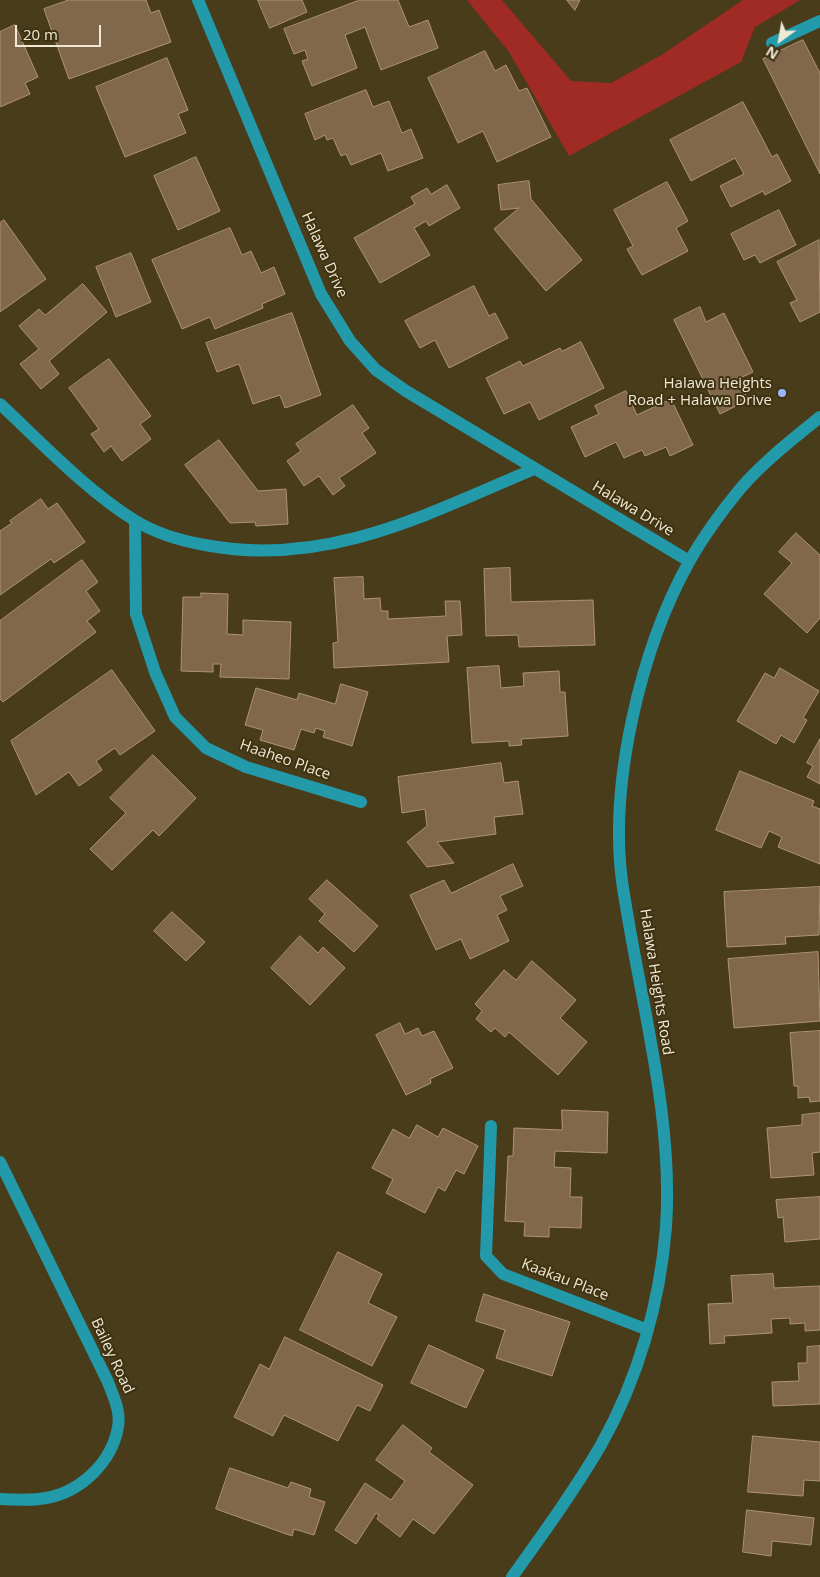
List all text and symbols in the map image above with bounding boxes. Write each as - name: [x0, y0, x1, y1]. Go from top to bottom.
- scale bar: [18, 15, 104, 47]
- north arrow: [755, 15, 805, 65]
- text: 20 m: [23, 24, 58, 44]
- text: N: [762, 42, 782, 64]
- street label: Halawa Drive: [297, 209, 351, 301]
- place label: Halawa Heights Road + Halawa Drive: [628, 375, 772, 410]
- marker: Halawa Heights Road + Halawa Drive: [776, 387, 788, 399]
- street label: Halawa Drive: [589, 478, 677, 540]
- street label: Haaheo Place: [237, 736, 333, 784]
- street label: Halawa Heights Road: [636, 907, 676, 1057]
- street label: Kaakau Place: [519, 1255, 611, 1305]
- street label: Bailey Road: [87, 1315, 137, 1397]

